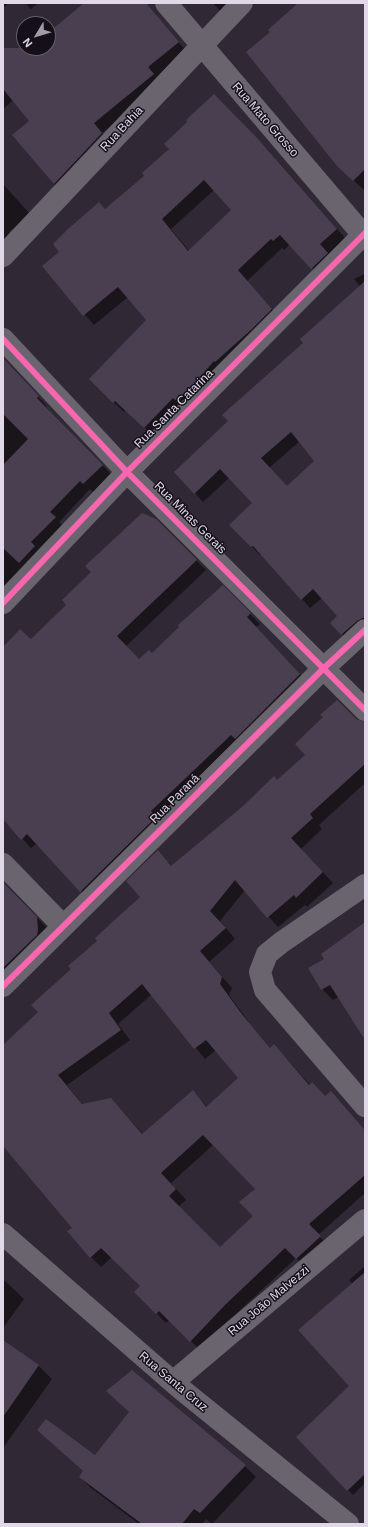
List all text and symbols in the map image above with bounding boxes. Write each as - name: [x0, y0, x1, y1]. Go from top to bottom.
- north arrow: [16, 16, 56, 56]
- text: N: [20, 36, 35, 50]
- street label: Rua Mato Grosso: [229, 80, 301, 160]
- street label: Rua Bahia: [98, 104, 146, 154]
- street label: Rua Santa Catarina: [132, 367, 216, 451]
- street label: Rua Minas Gerais: [151, 479, 229, 557]
- street label: Rua Paraná: [147, 771, 203, 827]
- street label: Rua João Malvezzi: [226, 1263, 312, 1339]
- street label: Rua Santa Cruz: [136, 1349, 210, 1415]

